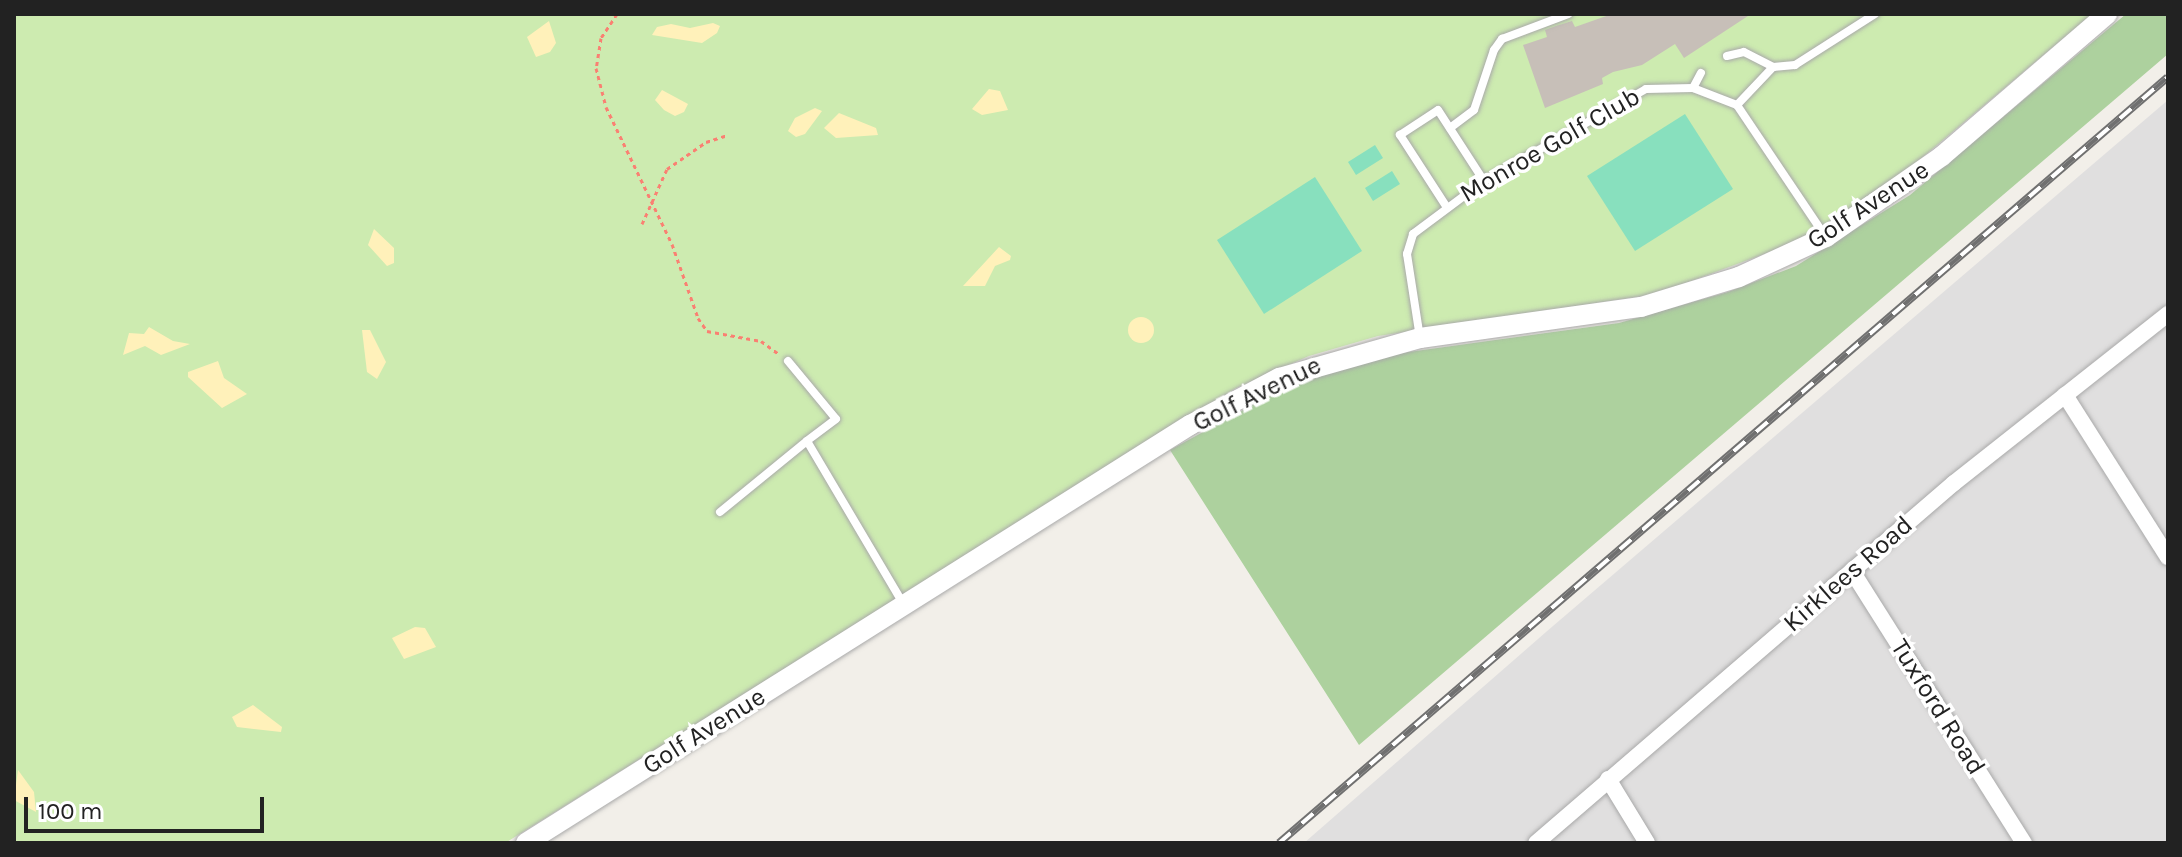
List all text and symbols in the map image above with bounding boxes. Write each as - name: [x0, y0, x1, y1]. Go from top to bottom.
- street label: Monroe Golf Club: [1454, 81, 1646, 209]
- street label: Golf Avenue: [1801, 154, 1935, 256]
- street label: Golf Avenue: [1188, 350, 1326, 438]
- street label: Kirklees Road: [1777, 509, 1919, 639]
- street label: Tuxford Road: [1884, 633, 1992, 781]
- street label: Golf Avenue: [637, 681, 771, 781]
- scale bar: [28, 781, 268, 831]
- text: 100 m: [38, 797, 103, 825]

